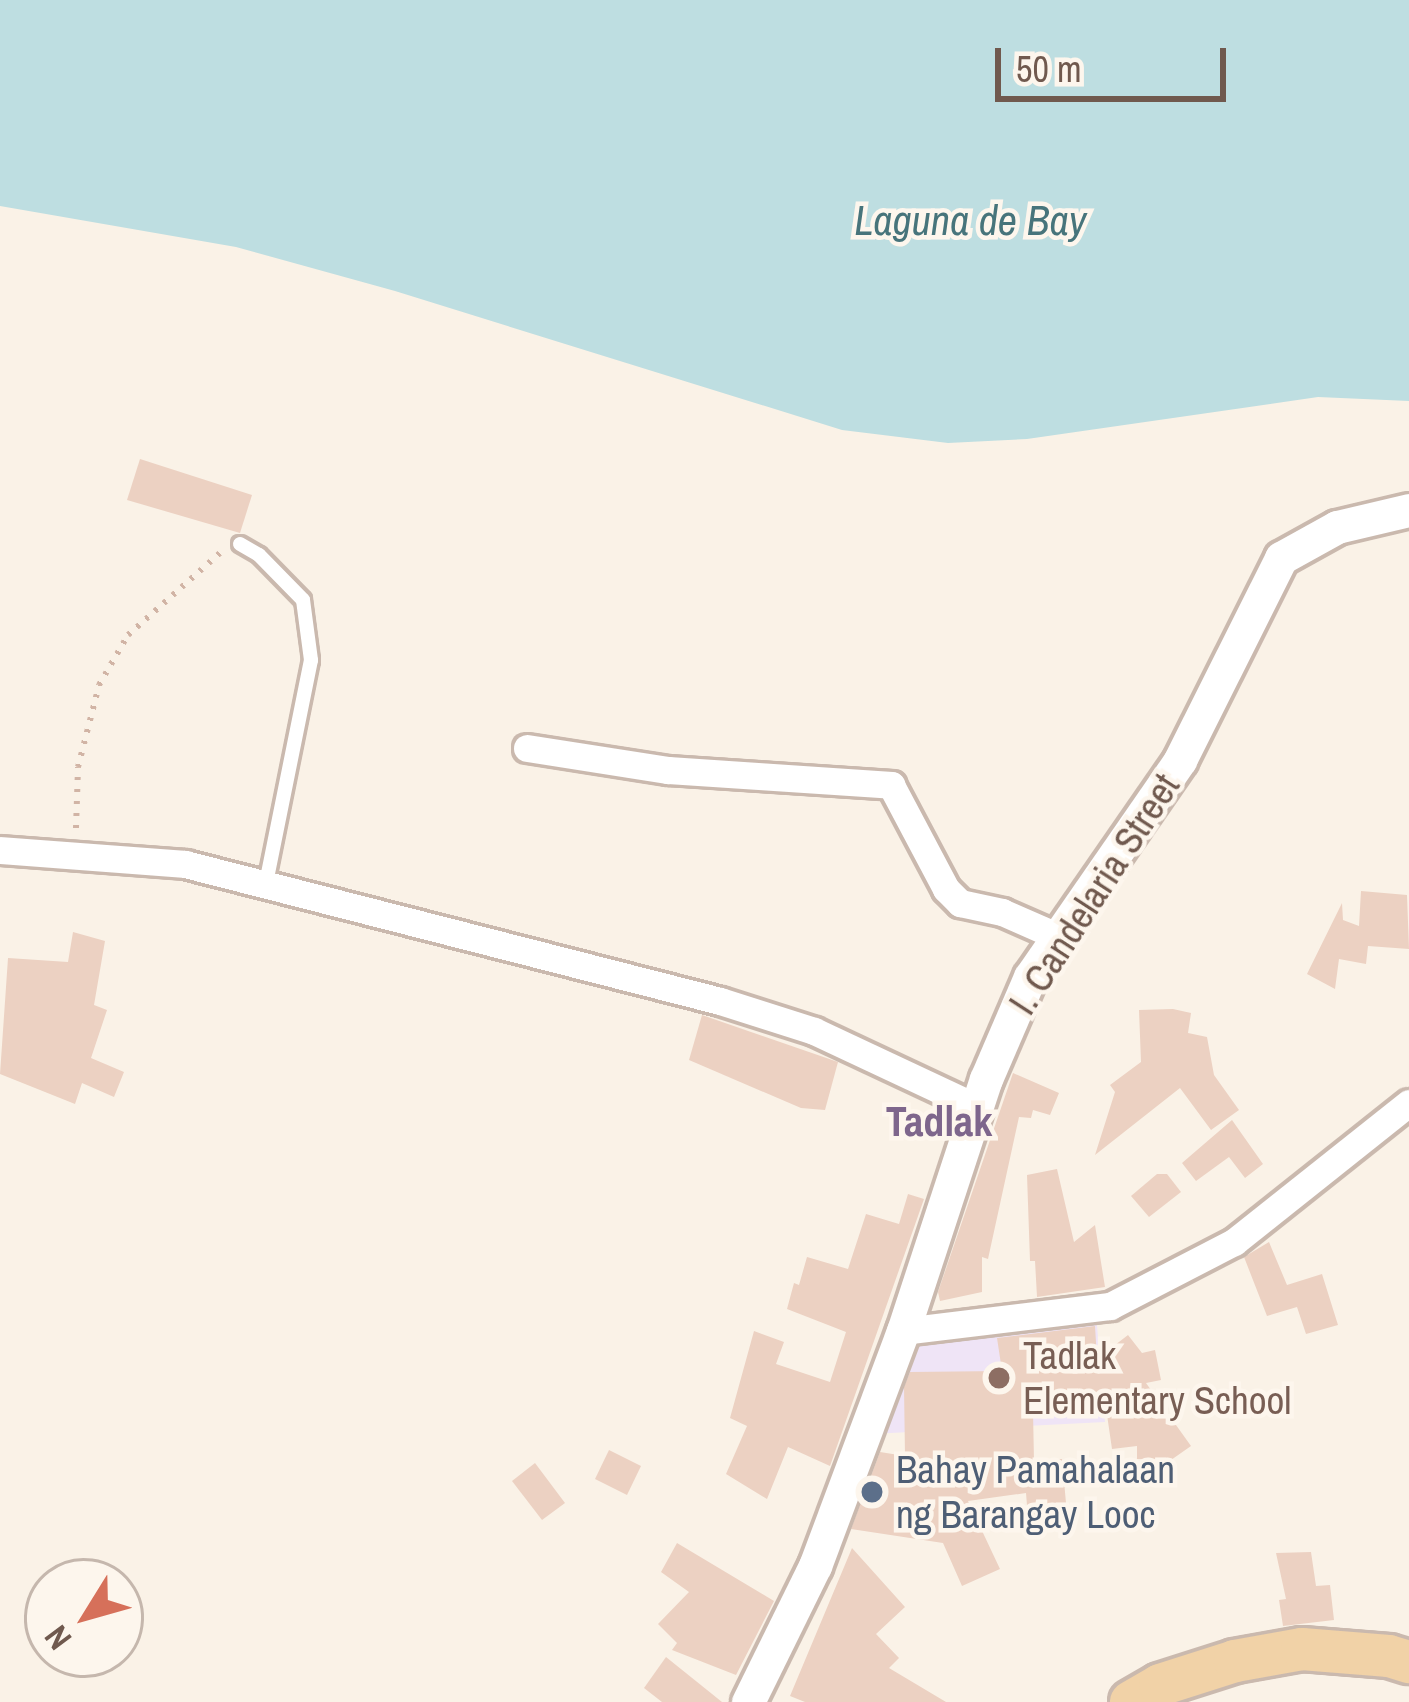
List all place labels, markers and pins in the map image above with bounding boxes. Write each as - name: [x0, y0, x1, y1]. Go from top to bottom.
- place label: Tadlak Elementary School: [1023, 1333, 1291, 1424]
- marker: Tadlak Elementary School: [986, 1365, 1012, 1391]
- place label: Bahay Pamahalaan ng Barangay Looc: [896, 1447, 1175, 1538]
- marker: Bahay Pamahalaan ng Barangay Looc: [859, 1479, 885, 1505]

